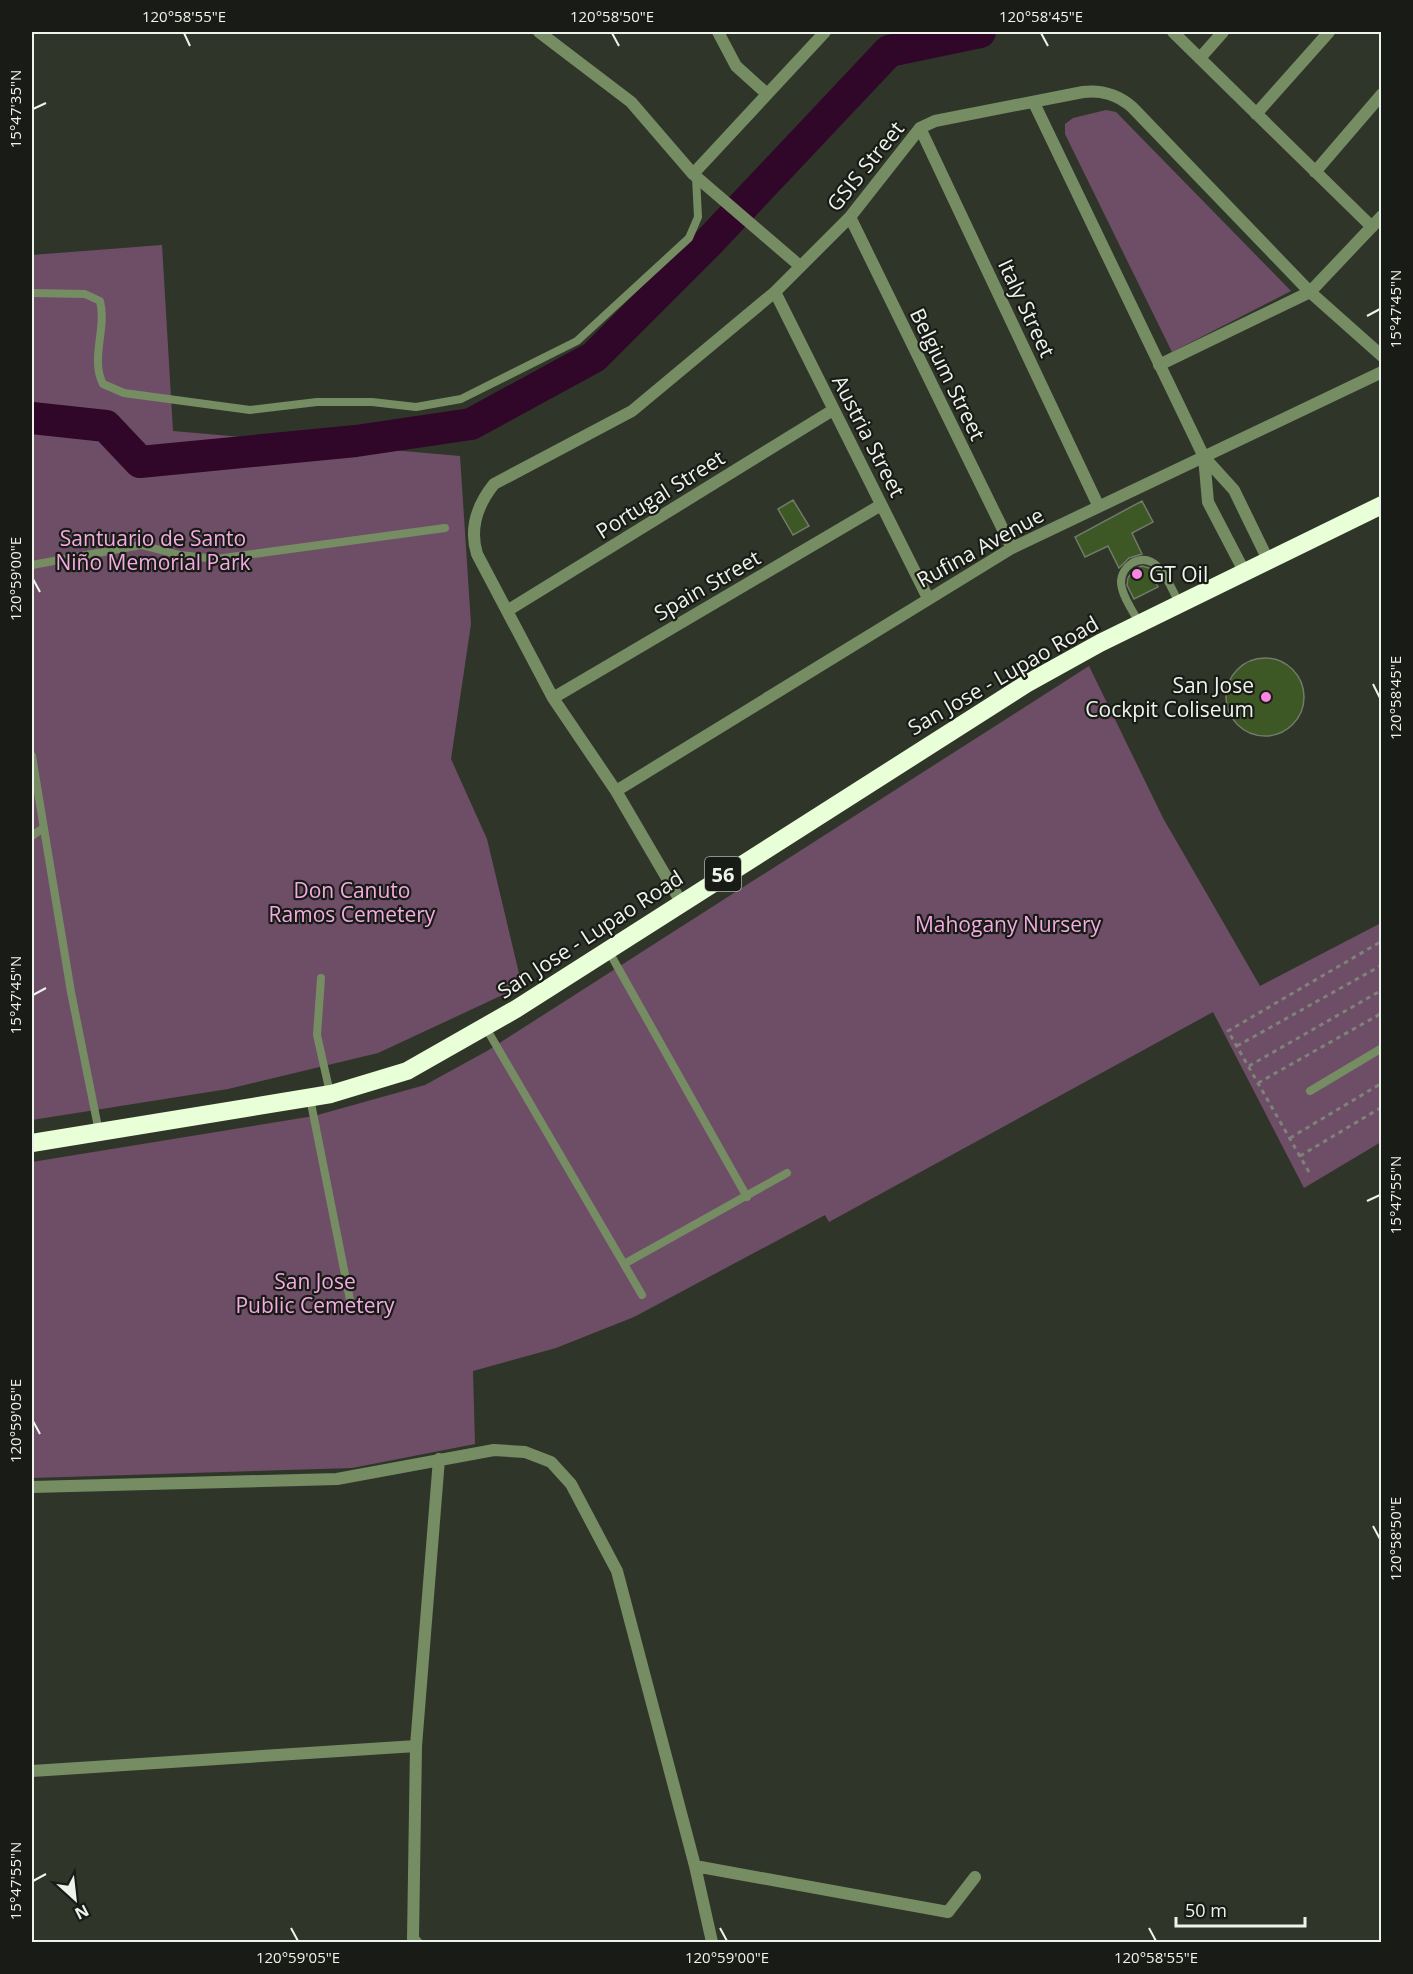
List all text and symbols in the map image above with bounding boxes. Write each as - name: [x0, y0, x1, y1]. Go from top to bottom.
- text: 120°58'55"E: [142, 6, 226, 26]
- text: 120°58'50"E: [570, 6, 654, 26]
- text: 120°58'45"E: [999, 6, 1083, 26]
- text: 15°47'35"N: [5, 70, 25, 148]
- street label: GSIS Street: [820, 115, 910, 217]
- street label: Italy Street: [992, 255, 1062, 361]
- text: 15°47'45"N: [1385, 270, 1405, 348]
- street label: Belgium Street: [904, 303, 992, 445]
- street label: Austria Street: [826, 370, 912, 502]
- street label: Portugal Street: [590, 443, 730, 545]
- street label: Rufina Avenue: [911, 500, 1049, 594]
- park label: Santuario de Santo Niño Memorial Park: [55, 524, 251, 576]
- text: 120°59'00"E: [5, 537, 25, 621]
- street label: Spain Street: [649, 543, 765, 627]
- place label: GT Oil: [1149, 560, 1208, 588]
- marker: GT Oil: [1130, 567, 1144, 581]
- street label: San Jose - Lupao Road: [903, 609, 1103, 741]
- text: 120°58'45"E: [1385, 656, 1405, 740]
- place label: San Jose Cockpit Coliseum: [1085, 671, 1254, 723]
- marker: San Jose Cockpit Coliseum: [1259, 690, 1273, 704]
- road number: 56: [705, 857, 741, 891]
- street label: San Jose - Lupao Road: [492, 863, 688, 1005]
- park label: Don Canuto Ramos Cemetery: [269, 876, 436, 928]
- park label: Mahogany Nursery: [915, 910, 1102, 938]
- text: 15°47'45"N: [5, 956, 25, 1034]
- text: 15°47'55"N: [1385, 1156, 1405, 1234]
- park label: San Jose Public Cemetery: [235, 1267, 395, 1319]
- text: 120°59'05"E: [5, 1379, 25, 1463]
- text: 120°58'50"E: [1385, 1497, 1405, 1581]
- text: 15°47'55"N: [5, 1842, 25, 1920]
- north arrow: [45, 1869, 105, 1929]
- scale bar: [1176, 1890, 1305, 1928]
- text: 50 m: [1185, 1898, 1227, 1922]
- text: N: [71, 1900, 93, 1925]
- text: 120°59'05"E: [256, 1947, 340, 1967]
- text: 120°59'00"E: [685, 1947, 769, 1967]
- text: 120°58'55"E: [1114, 1947, 1198, 1967]

